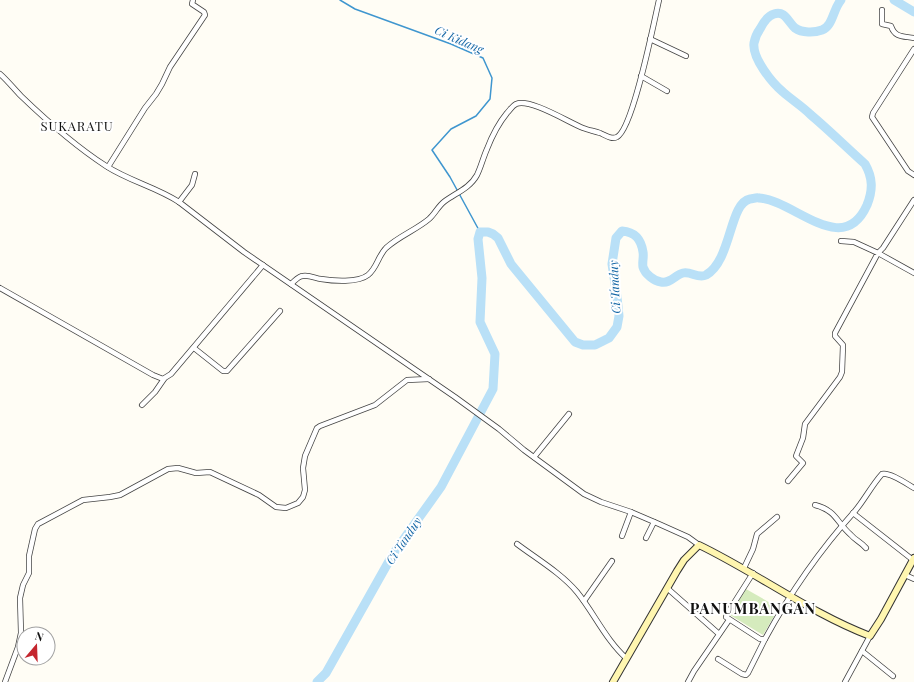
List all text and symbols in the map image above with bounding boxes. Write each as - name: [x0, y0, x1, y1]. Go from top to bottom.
- water label: Ci Kidang: [433, 21, 488, 58]
- district label: SUKARATU: [40, 117, 114, 134]
- water label: Ci Tanduy: [605, 260, 623, 314]
- water label: Ci Tanduy: [382, 514, 425, 567]
- district label: PANUMBANGAN: [690, 598, 816, 618]
- north arrow: [16, 626, 56, 666]
- text: N: [33, 628, 46, 644]

